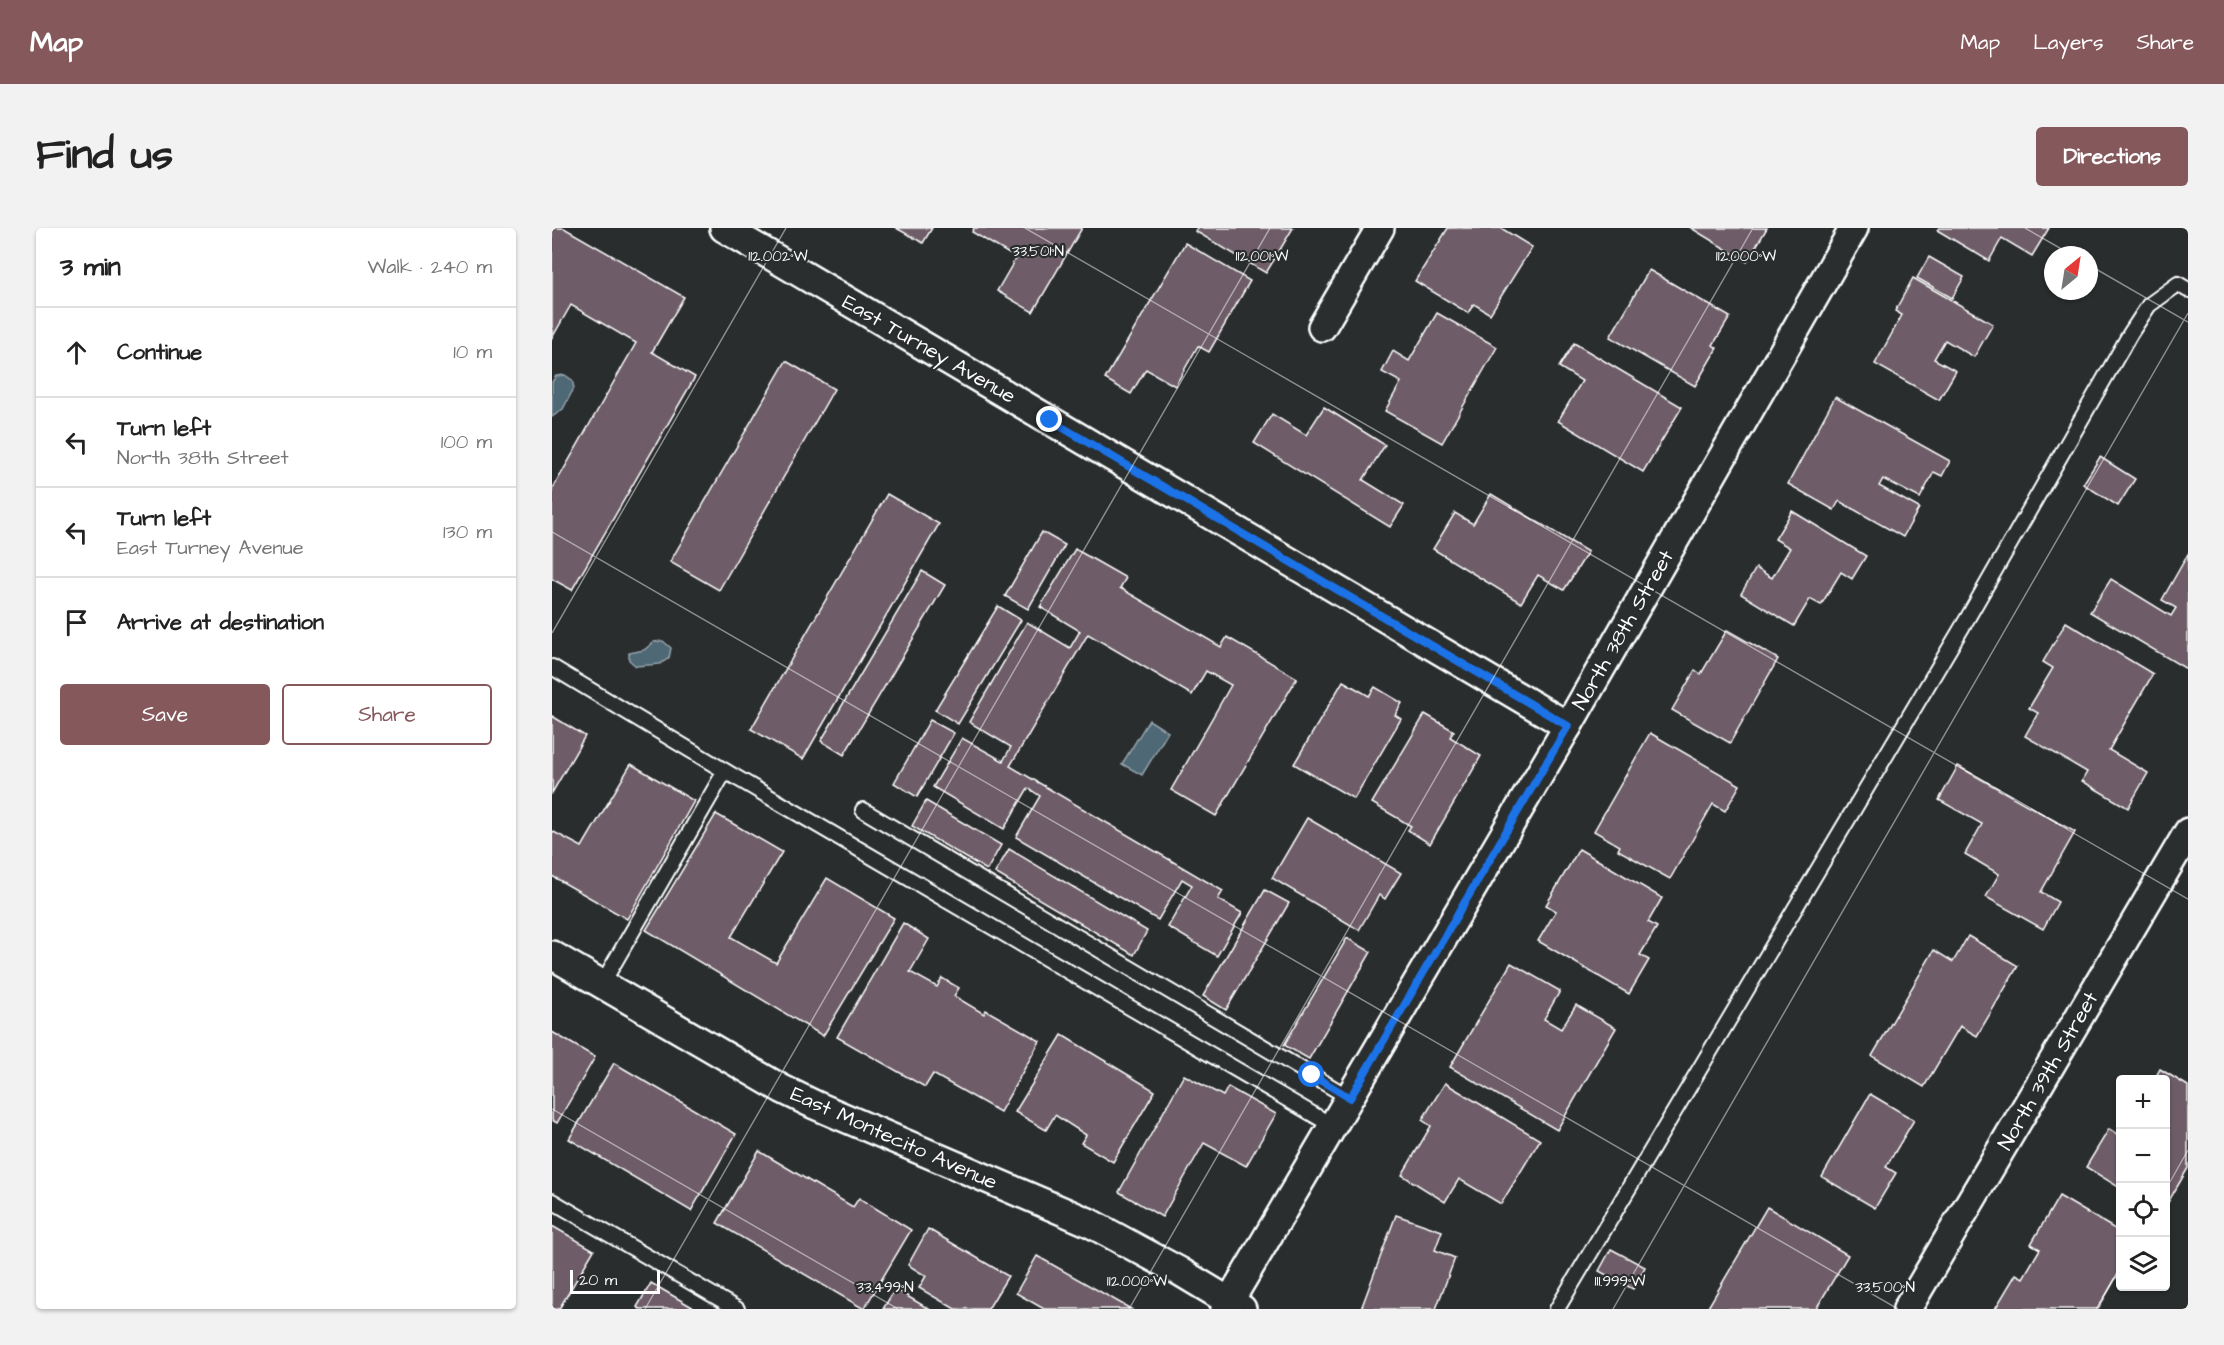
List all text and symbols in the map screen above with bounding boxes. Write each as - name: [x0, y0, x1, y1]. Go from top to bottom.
- text: Map: [30, 23, 83, 62]
- text: Map: [1960, 28, 2000, 57]
- text: Layers: [2033, 28, 2103, 57]
- text: Share: [2136, 28, 2194, 57]
- text: Find us: [36, 127, 173, 185]
- button: Directions: [2036, 127, 2188, 186]
- text: 33.501°N: [1012, 241, 1064, 262]
- text: 112.002°W: [748, 246, 808, 267]
- text: 112.001°W: [1236, 246, 1288, 267]
- text: 112.000°W: [1716, 246, 1776, 267]
- north arrow: [2044, 246, 2098, 300]
- text: 3 min: [60, 249, 121, 285]
- text: Walk · 240 m: [368, 253, 492, 281]
- street label: East Turney Avenue: [836, 287, 1021, 412]
- icon: ahead: [60, 336, 93, 369]
- text: Continue: [117, 337, 202, 368]
- text: 10 m: [453, 338, 492, 366]
- route end: [1036, 406, 1062, 432]
- text: Turn left: [117, 413, 211, 444]
- icon: left: [60, 426, 93, 459]
- text: 100 m: [441, 428, 492, 456]
- text: North 38th Street: [117, 444, 289, 472]
- text: Turn left: [117, 503, 211, 534]
- icon: left: [60, 516, 93, 549]
- text: 130 m: [443, 518, 492, 546]
- text: East Turney Avenue: [117, 534, 304, 562]
- street label: North 38th Street: [1565, 544, 1681, 715]
- icon: arrive: [60, 606, 93, 639]
- text: Arrive at destination: [117, 607, 324, 638]
- button: Save: [60, 684, 270, 745]
- button: Share: [282, 684, 492, 745]
- street label: North 39th Street: [1991, 986, 2105, 1156]
- route start: [1298, 1061, 1324, 1087]
- map controls: [2116, 1075, 2170, 1291]
- button: +: [2116, 1075, 2170, 1129]
- street label: East Montecito Avenue: [786, 1079, 1002, 1197]
- button: −: [2116, 1129, 2170, 1183]
- button: locate: [2116, 1183, 2170, 1237]
- button: layers: [2116, 1237, 2170, 1291]
- scale bar: [570, 1267, 660, 1294]
- text: 20 m: [579, 1269, 617, 1291]
- text: 112.000°W: [1107, 1271, 1167, 1292]
- text: 111.999°W: [1595, 1271, 1645, 1292]
- text: 33.499°N: [856, 1277, 914, 1298]
- text: 33.500°N: [1855, 1277, 1915, 1298]

